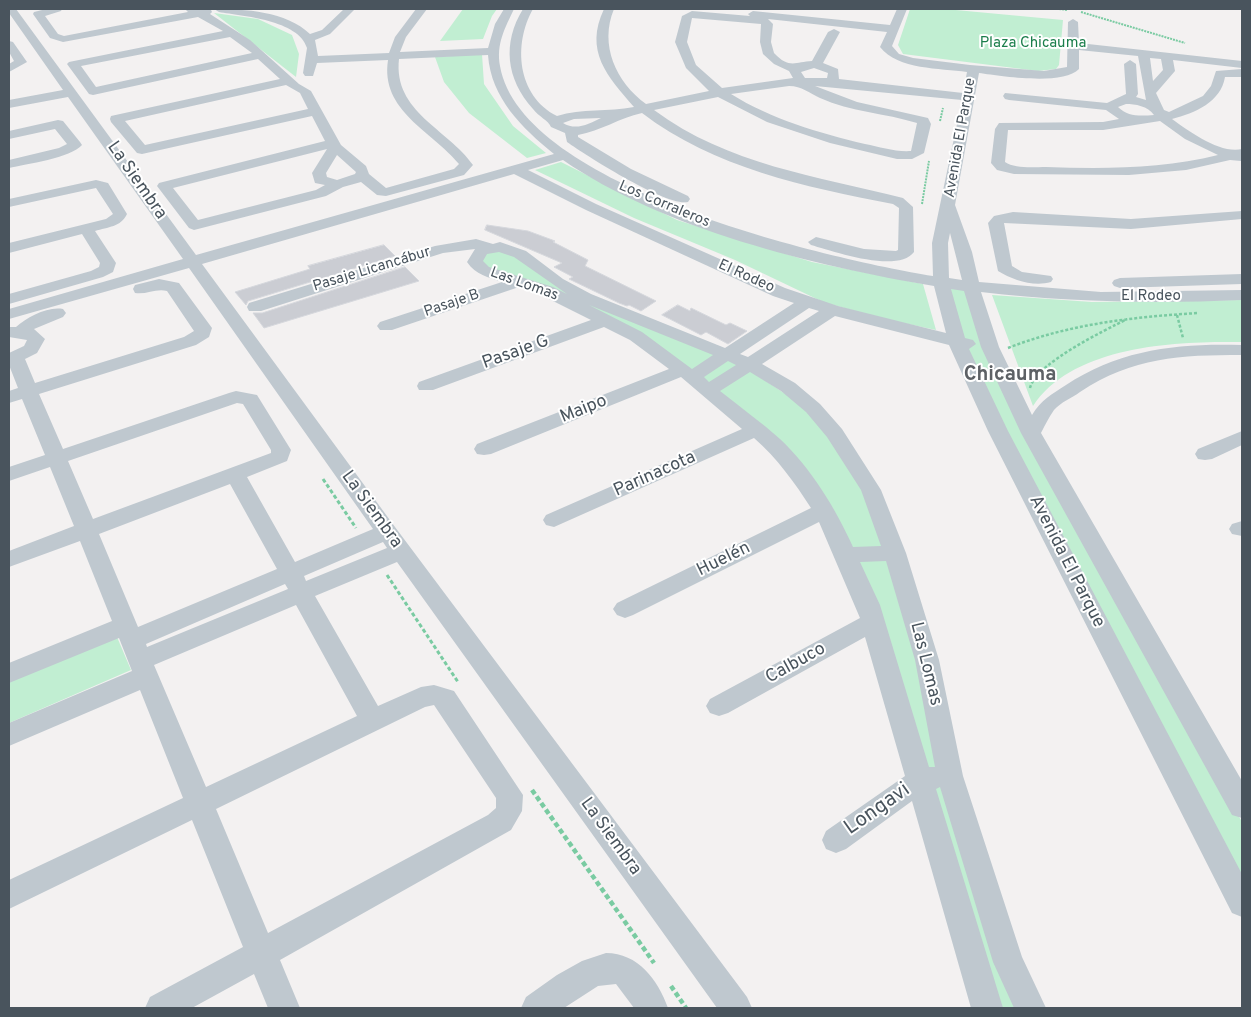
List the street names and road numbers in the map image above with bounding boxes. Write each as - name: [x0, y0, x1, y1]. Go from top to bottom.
- street label: Avenida El Parque: [942, 77, 980, 199]
- street label: La Siembra: [101, 138, 171, 224]
- street label: Los Corraleros: [616, 178, 712, 232]
- street label: Pasaje Licancábur: [311, 244, 433, 296]
- street label: El Rodeo: [715, 257, 777, 297]
- street label: Las Lomas: [487, 264, 561, 306]
- street label: Pasaje B: [422, 286, 482, 322]
- street label: El Rodeo: [1121, 288, 1181, 306]
- street label: Pasaje G: [480, 331, 552, 375]
- street label: Maipo: [557, 391, 611, 429]
- street label: Parinacota: [611, 447, 699, 503]
- street label: La Siembra: [336, 467, 406, 553]
- street label: Avenida El Parque: [1023, 492, 1109, 632]
- street label: Huelén: [694, 538, 754, 582]
- street label: Las Lomas: [904, 620, 946, 708]
- street label: Calbuco: [762, 639, 830, 689]
- street label: Longavi: [840, 778, 916, 842]
- street label: La Siembra: [575, 794, 645, 880]

